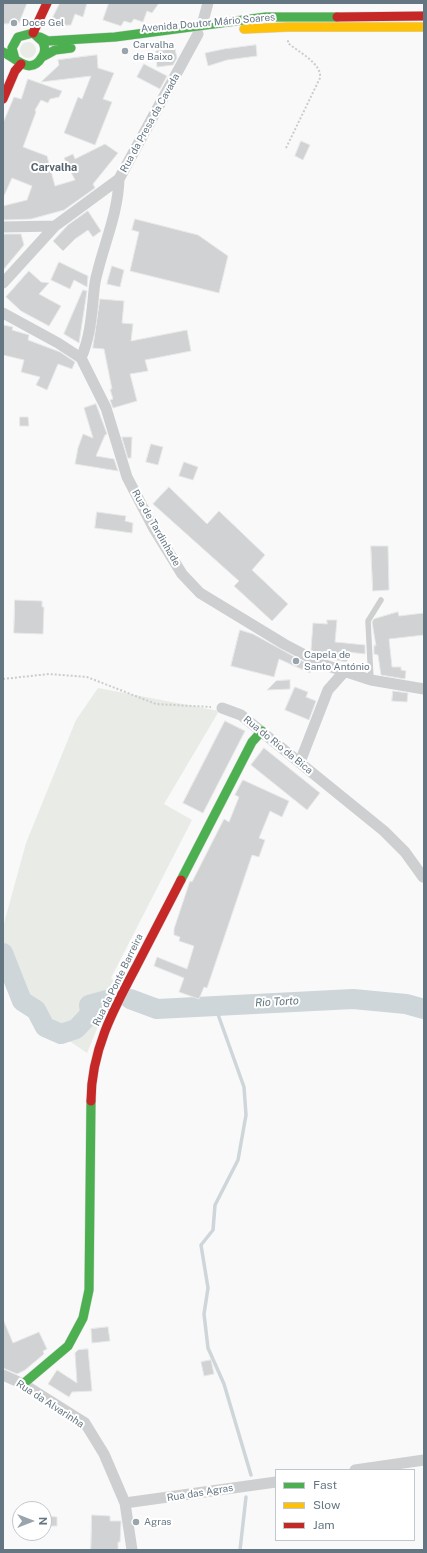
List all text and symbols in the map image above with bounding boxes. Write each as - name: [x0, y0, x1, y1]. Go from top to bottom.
- street label: Avenida Doutor Mário Soares: [140, 11, 276, 35]
- place label: Doce Gel: [22, 17, 64, 29]
- marker: Doce Gel: [9, 18, 19, 28]
- place label: Carvalha de Baixo: [133, 39, 174, 62]
- marker: Carvalha de Baixo: [120, 46, 130, 56]
- street label: Rua da Presa da Cavada: [118, 71, 182, 175]
- district label: Carvalha: [31, 161, 77, 175]
- street label: Rua de Tardinhade: [129, 488, 183, 568]
- place label: Capela de Santo António: [304, 649, 370, 672]
- marker: Capela de Santo António: [291, 656, 301, 666]
- street label: Rua do Rio da Bica: [241, 713, 315, 777]
- street label: Rua da Ponte Barreira: [90, 932, 146, 1028]
- water label: Rio Torto: [255, 994, 299, 1010]
- street label: Rua da Alvarinha: [14, 1378, 86, 1430]
- legend: [275, 1469, 415, 1541]
- text: Fast: [313, 1478, 337, 1492]
- street label: Rua das Agras: [166, 1482, 234, 1504]
- text: Slow: [313, 1498, 340, 1512]
- north arrow: [12, 1501, 52, 1541]
- place label: Agras: [144, 1516, 171, 1528]
- text: N: [37, 1517, 49, 1525]
- marker: Agras: [131, 1517, 141, 1527]
- text: Jam: [313, 1518, 335, 1532]

